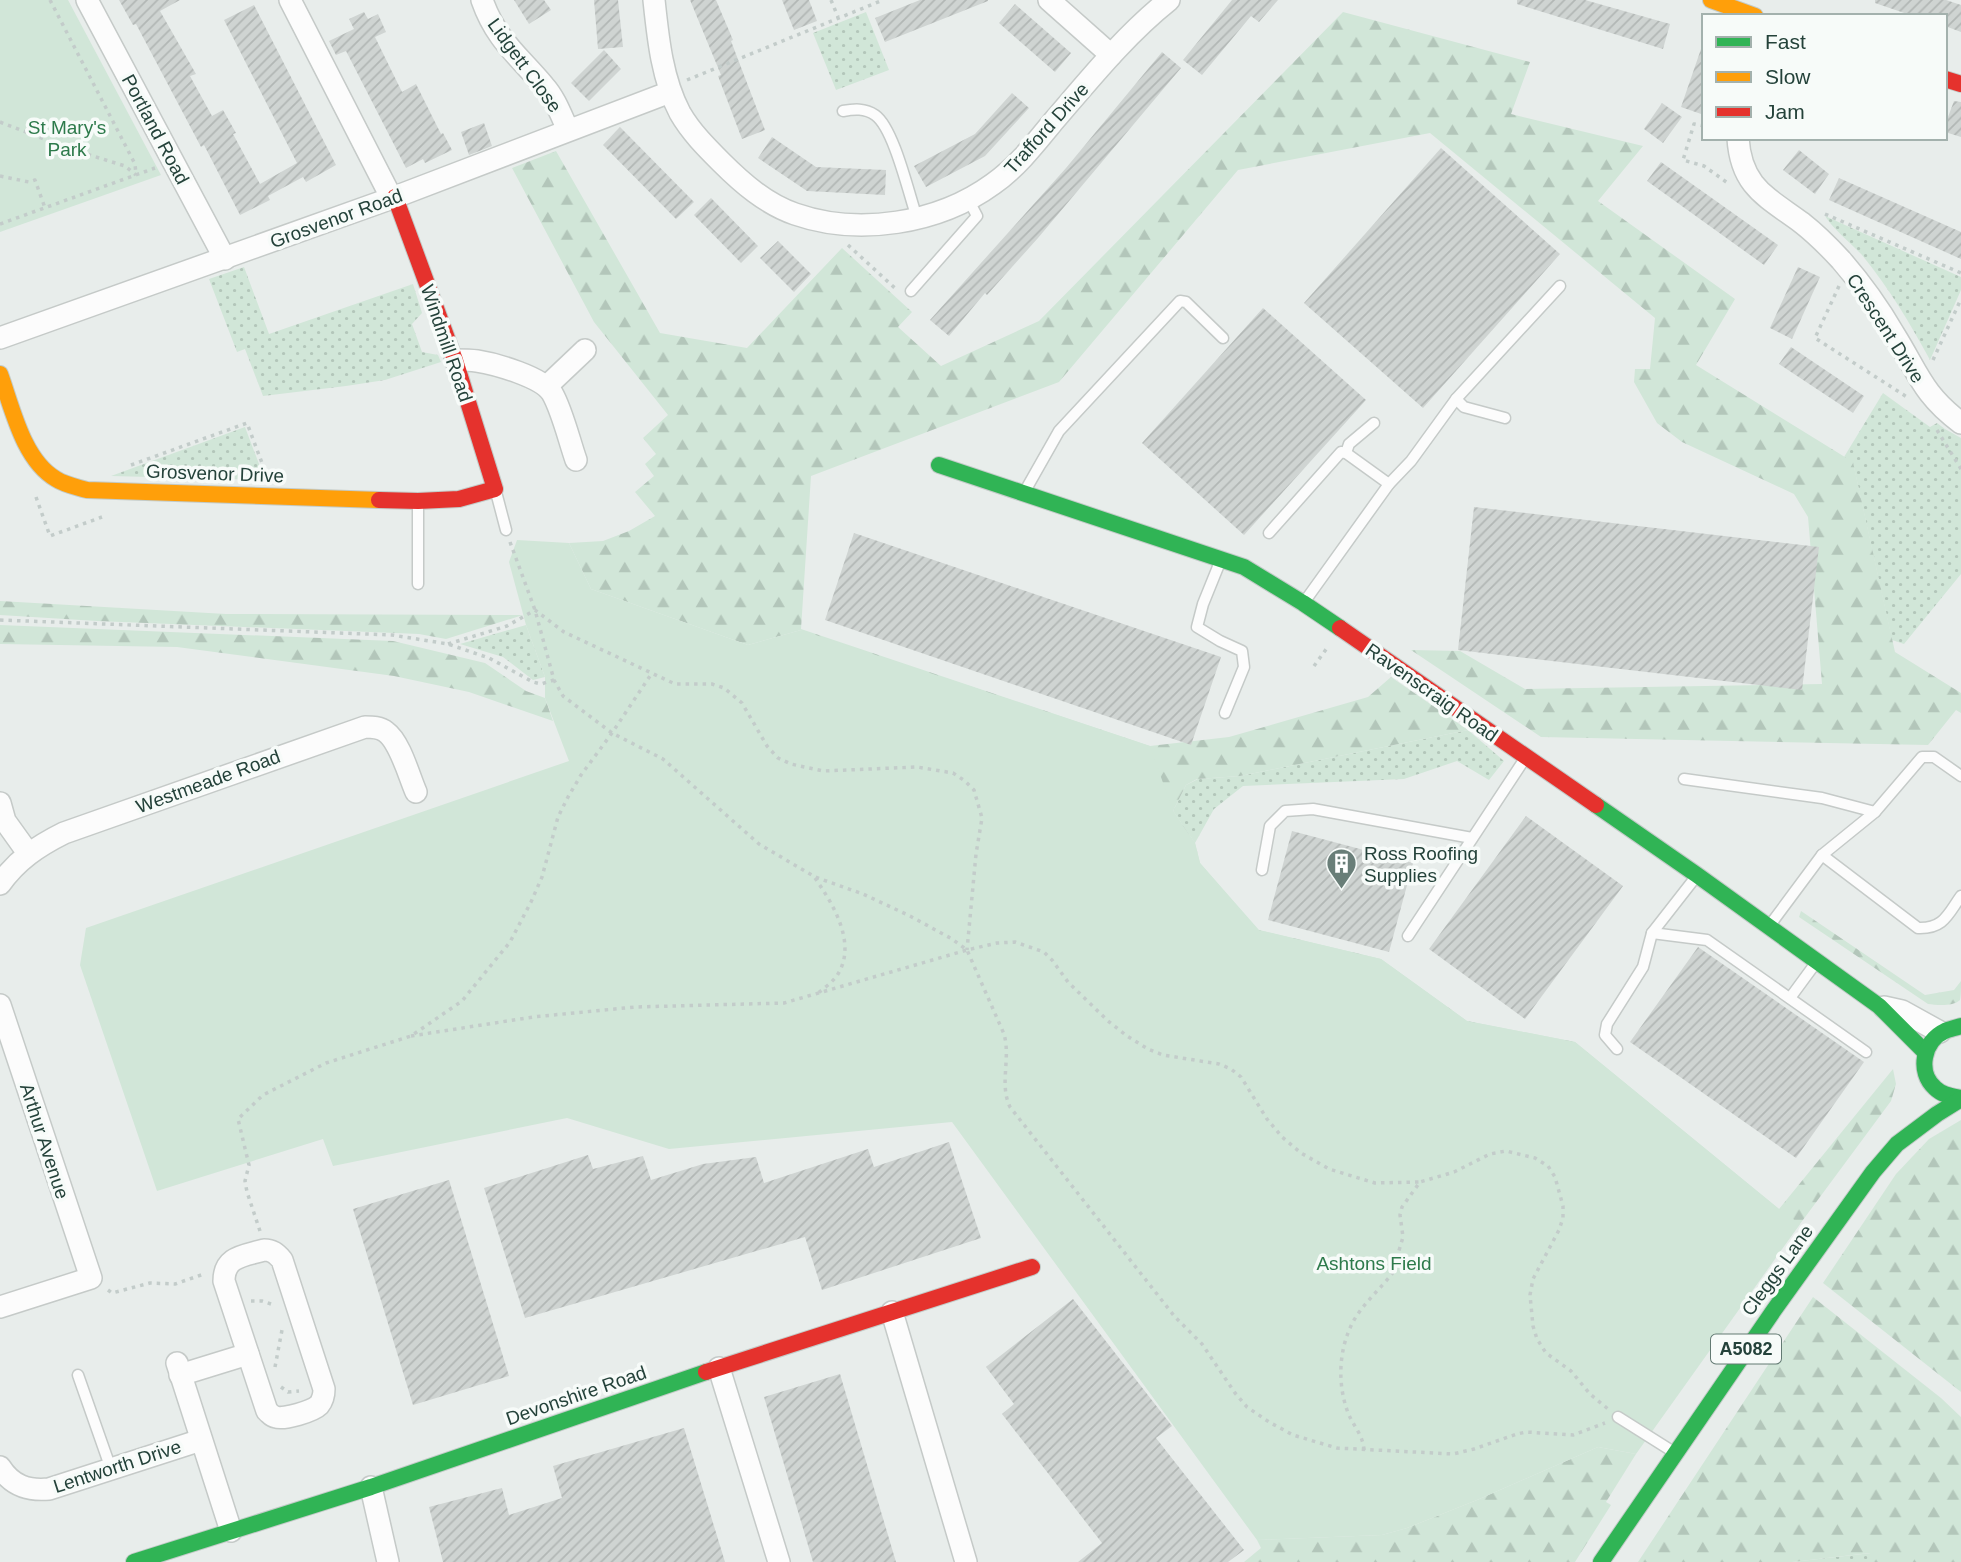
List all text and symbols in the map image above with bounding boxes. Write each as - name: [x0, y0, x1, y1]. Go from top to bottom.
- street label: Lidgett Close: [484, 14, 566, 116]
- legend: [1702, 14, 1947, 140]
- text: Fast: [1765, 30, 1806, 53]
- text: Slow: [1765, 65, 1811, 88]
- street label: Portland Road: [118, 71, 193, 188]
- street label: Trafford Drive: [1000, 79, 1093, 178]
- text: Jam: [1765, 100, 1805, 123]
- park label: St Mary's Park: [28, 117, 106, 160]
- street label: Grosvenor Road: [267, 185, 405, 252]
- street label: Crescent Drive: [1843, 270, 1929, 387]
- street label: Windmill Road: [417, 282, 476, 404]
- street label: Grosvenor Drive: [145, 461, 284, 486]
- street label: Ravenscraig Road: [1362, 639, 1502, 746]
- street label: Westmeade Road: [133, 746, 283, 817]
- place label: Ross Roofing Supplies: [1364, 843, 1478, 886]
- building icon: Ross Roofing Supplies: [1324, 847, 1358, 891]
- street label: Arthur Avenue: [16, 1081, 73, 1201]
- street label: Cleggs Lane: [1738, 1221, 1817, 1320]
- park label: Ashtons Field: [1316, 1253, 1432, 1274]
- road number: A5082: [1711, 1334, 1781, 1364]
- street label: Devonshire Road: [503, 1362, 649, 1429]
- street label: Lentworth Drive: [51, 1436, 184, 1497]

